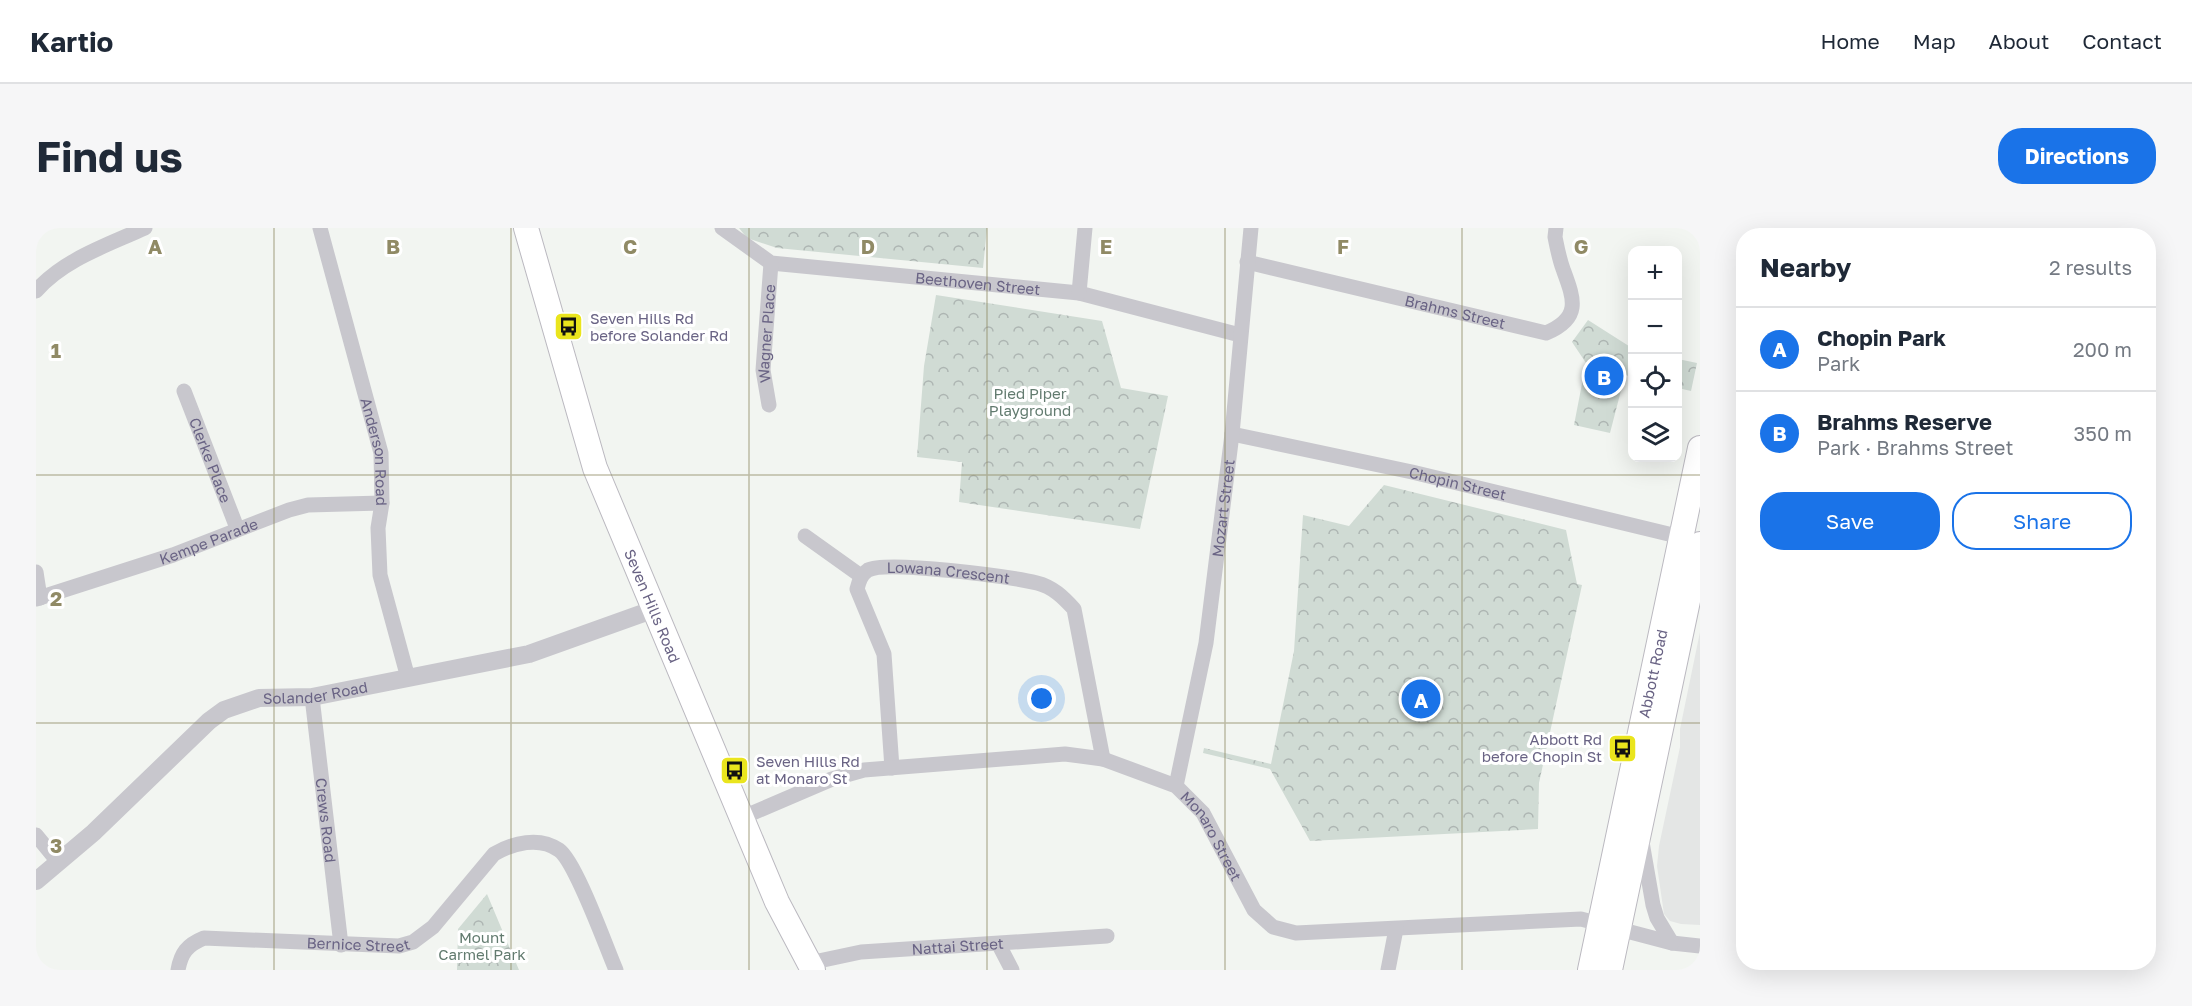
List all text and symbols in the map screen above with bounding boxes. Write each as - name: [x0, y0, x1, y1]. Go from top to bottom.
- text: Kartio: [30, 25, 113, 58]
- text: Home: [1820, 28, 1880, 54]
- text: Map: [1913, 28, 1956, 54]
- text: About: [1989, 28, 2049, 54]
- text: Contact: [2082, 28, 2162, 54]
- button: Directions: [1998, 128, 2156, 184]
- text: Find us: [36, 131, 183, 181]
- text: A: [148, 234, 162, 258]
- text: B: [386, 234, 400, 258]
- text: C: [623, 234, 637, 258]
- text: D: [861, 234, 875, 258]
- text: E: [1100, 234, 1112, 258]
- text: F: [1337, 234, 1349, 258]
- text: G: [1574, 234, 1588, 258]
- map controls: [1628, 246, 1682, 462]
- button: +: [1628, 246, 1682, 300]
- text: Nearby: [1760, 252, 1851, 283]
- text: 2 results: [2049, 255, 2132, 279]
- street label: Beethoven Street: [914, 268, 1041, 298]
- street label: Wagner Place: [754, 283, 778, 384]
- street label: Brahms Street: [1403, 291, 1507, 332]
- button: −: [1628, 300, 1682, 354]
- place label: Seven Hills Rd before Solander Rd: [590, 309, 728, 344]
- bus stop icon: Seven Hills Rd before Solander Rd: [553, 311, 585, 343]
- text: Chopin Park: [1817, 324, 1946, 351]
- text: A: [1772, 337, 1787, 361]
- text: 200 m: [2073, 337, 2132, 361]
- text: 1: [51, 338, 61, 362]
- text: Park: [1817, 351, 1860, 375]
- pin: B: [1584, 354, 1624, 398]
- button: locate: [1628, 354, 1682, 408]
- park label: Pied Piper Playground: [989, 384, 1071, 419]
- street label: Anderson Road: [357, 396, 391, 506]
- button: layers: [1628, 408, 1682, 462]
- text: Brahms Reserve: [1817, 408, 1992, 435]
- street label: Clerke Place: [186, 415, 235, 506]
- text: B: [1772, 421, 1787, 445]
- text: 350 m: [2074, 421, 2132, 445]
- text: Park · Brahms Street: [1817, 435, 2013, 459]
- street label: Mozart Street: [1208, 458, 1238, 558]
- street label: Chopin Street: [1407, 463, 1508, 503]
- button: Save: [1760, 492, 1940, 550]
- button: Share: [1952, 492, 2132, 550]
- street label: Kempe Parade: [157, 514, 261, 568]
- street label: Seven Hills Road: [621, 546, 685, 665]
- street label: Lowana Crescent: [886, 558, 1011, 587]
- text: 2: [50, 586, 62, 610]
- street label: Abbott Road: [1634, 628, 1671, 719]
- pin: A: [1402, 676, 1440, 722]
- street label: Solander Road: [263, 677, 369, 707]
- your location: [1027, 684, 1056, 713]
- place label: Abbott Rd before Chopin St: [1482, 730, 1602, 765]
- bus stop icon: Abbott Rd before Chopin St: [1607, 732, 1639, 764]
- place label: Seven Hills Rd at Monaro St: [756, 752, 860, 787]
- bus stop icon: Seven Hills Rd at Monaro St: [719, 754, 751, 786]
- street label: Crews Road: [313, 777, 340, 863]
- street label: Monaro Street: [1177, 787, 1246, 884]
- text: 3: [50, 833, 62, 857]
- park label: Mount Carmel Park: [438, 928, 526, 963]
- street label: Bernice Street: [306, 933, 412, 956]
- street label: Nattai Street: [911, 934, 1004, 958]

